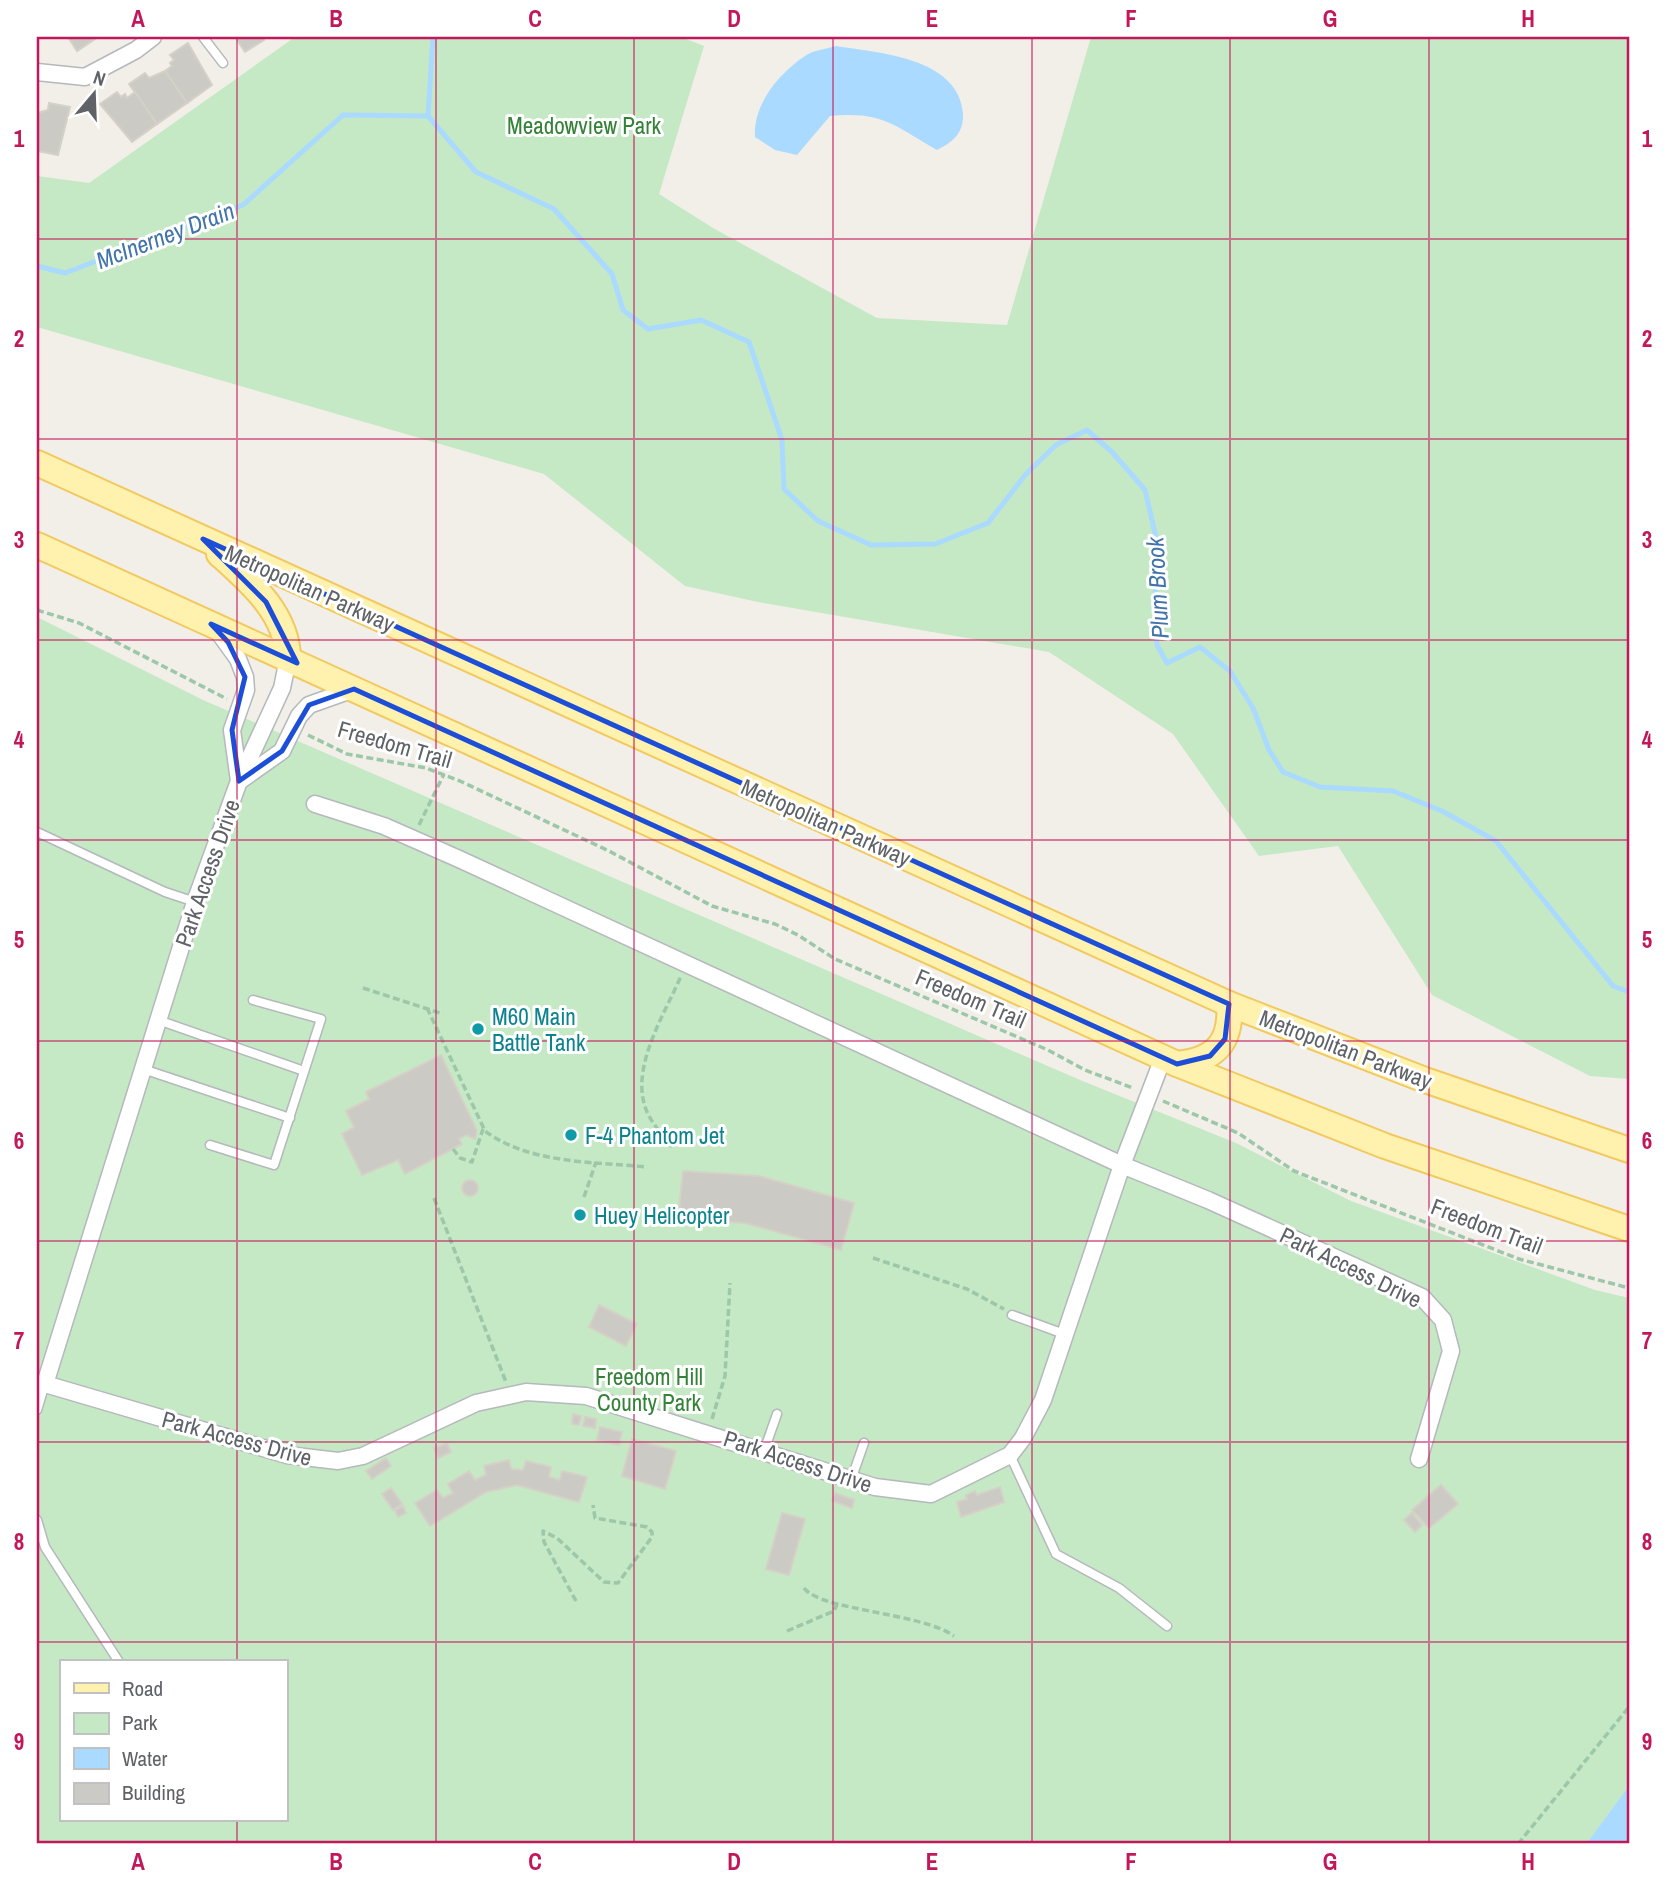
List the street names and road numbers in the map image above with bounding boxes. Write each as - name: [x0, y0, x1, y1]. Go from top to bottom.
- street label: Metropolitan Parkway: [220, 537, 400, 639]
- street label: Freedom Trail: [334, 713, 456, 775]
- street label: Metropolitan Parkway: [736, 771, 916, 873]
- street label: Park Access Drive: [167, 795, 247, 951]
- street label: Freedom Trail: [911, 961, 1031, 1035]
- street label: Metropolitan Parkway: [1255, 1002, 1437, 1096]
- street label: Freedom Trail: [1427, 1190, 1547, 1262]
- street label: Park Access Drive: [1275, 1219, 1427, 1315]
- street label: Park Access Drive: [159, 1403, 315, 1473]
- street label: Park Access Drive: [720, 1422, 876, 1500]

